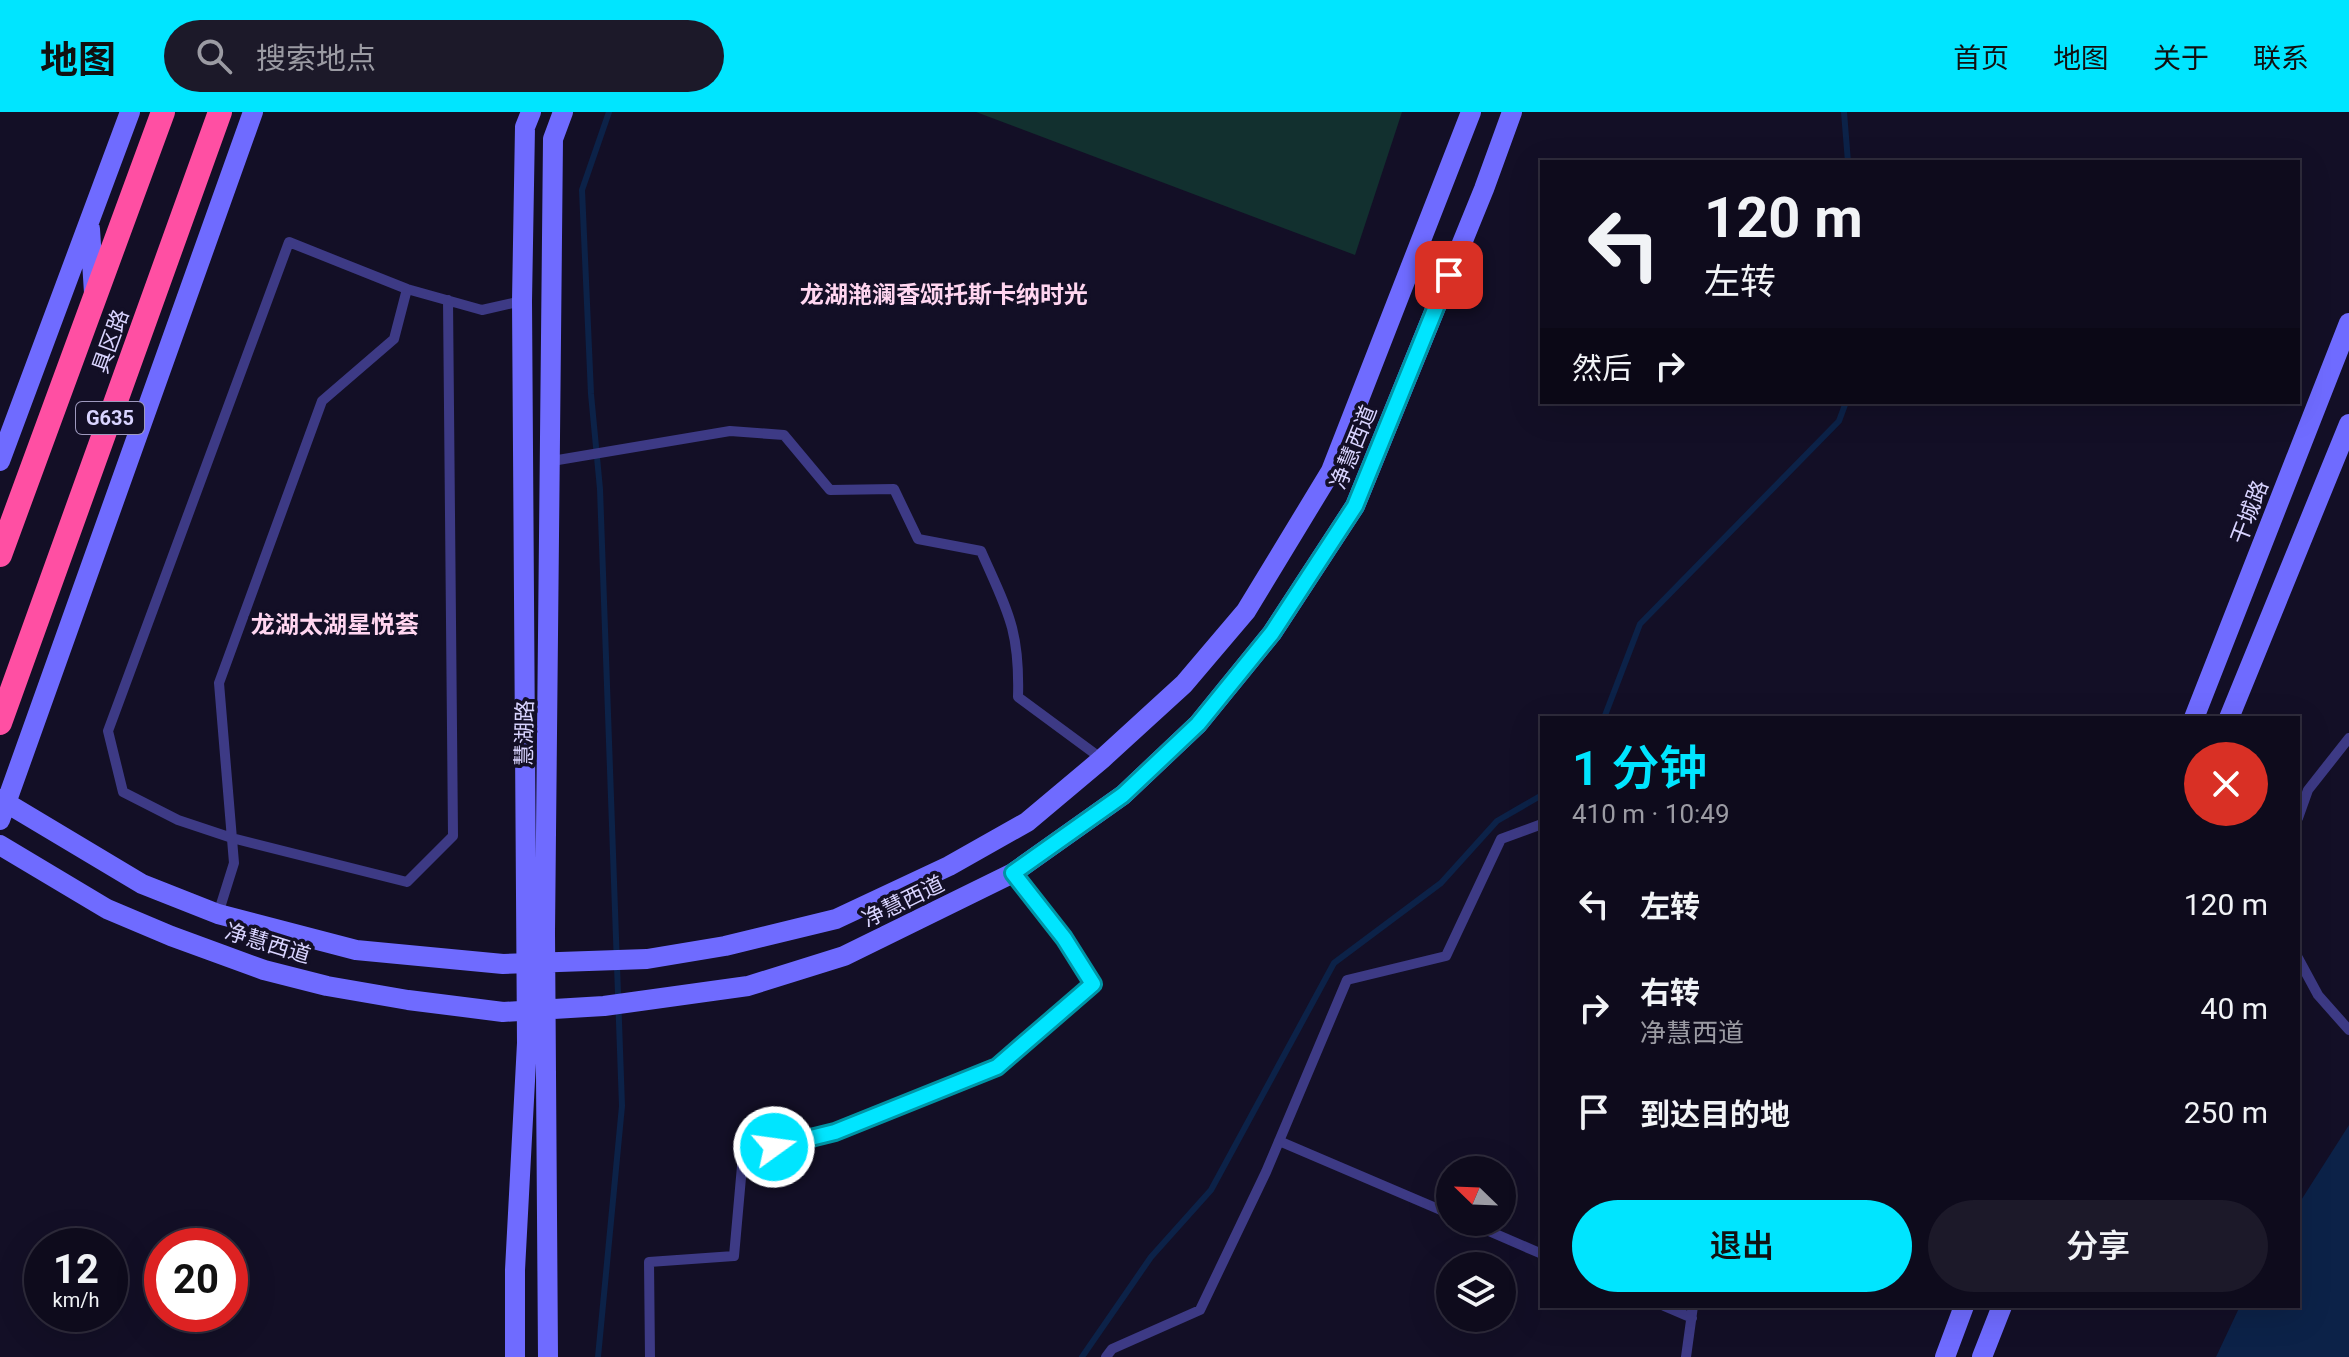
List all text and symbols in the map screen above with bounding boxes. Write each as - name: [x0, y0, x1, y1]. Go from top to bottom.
- search box: [164, 20, 724, 92]
- icon: search: [192, 34, 236, 78]
- text: 地图: [40, 38, 116, 82]
- text: 搜索地点: [256, 41, 376, 76]
- text: 首页: [1953, 42, 2009, 75]
- text: 地图: [2053, 42, 2109, 75]
- text: 关于: [2153, 42, 2209, 75]
- text: 联系: [2253, 42, 2309, 75]
- text: 120 m: [1704, 185, 1863, 251]
- icon: left: [1572, 192, 1676, 296]
- pin: [1415, 241, 1483, 309]
- icon: arrive: [1427, 253, 1471, 297]
- text: 左转: [1704, 261, 1776, 303]
- district label: 龙湖滟澜香颂托斯卡纳时光: [800, 281, 1088, 309]
- street label: 具区路: [87, 306, 134, 376]
- icon: right: [1648, 344, 1692, 388]
- text: 然后: [1572, 351, 1632, 386]
- road number: G635: [76, 402, 144, 434]
- street label: 净慧西道: [1325, 402, 1382, 493]
- street label: 干城路: [2226, 477, 2273, 547]
- district label: 龙湖太湖星悦荟: [251, 611, 419, 639]
- street label: 慧湖路: [511, 700, 538, 766]
- text: 1 分钟: [1572, 740, 1707, 797]
- button: close: [2184, 742, 2268, 826]
- text: 410 m · 10:49: [1572, 799, 1730, 829]
- street label: 净慧西道: [858, 871, 948, 932]
- icon: left: [1572, 882, 1616, 926]
- text: 120 m: [2184, 887, 2268, 922]
- text: 左转: [1640, 889, 1700, 924]
- street label: 净慧西道: [222, 919, 314, 968]
- text: 右转: [1640, 975, 1700, 1010]
- icon: right: [1572, 986, 1616, 1030]
- text: 40 m: [2201, 991, 2268, 1026]
- text: 净慧西道: [1640, 1018, 1744, 1048]
- icon: arrive: [1572, 1090, 1616, 1134]
- text: 250 m: [2184, 1095, 2268, 1130]
- text: 到达目的地: [1640, 1097, 1790, 1132]
- position arrow: [732, 1105, 816, 1189]
- north arrow: [1436, 1156, 1516, 1236]
- map controls: [1436, 1156, 1516, 1332]
- button: 退出: [1572, 1200, 1912, 1292]
- button: 分享: [1928, 1200, 2268, 1292]
- speed limit sign: 20: [144, 1228, 248, 1332]
- text: 12: [53, 1246, 99, 1293]
- button: layers: [1436, 1252, 1516, 1332]
- text: km/h: [53, 1288, 99, 1312]

